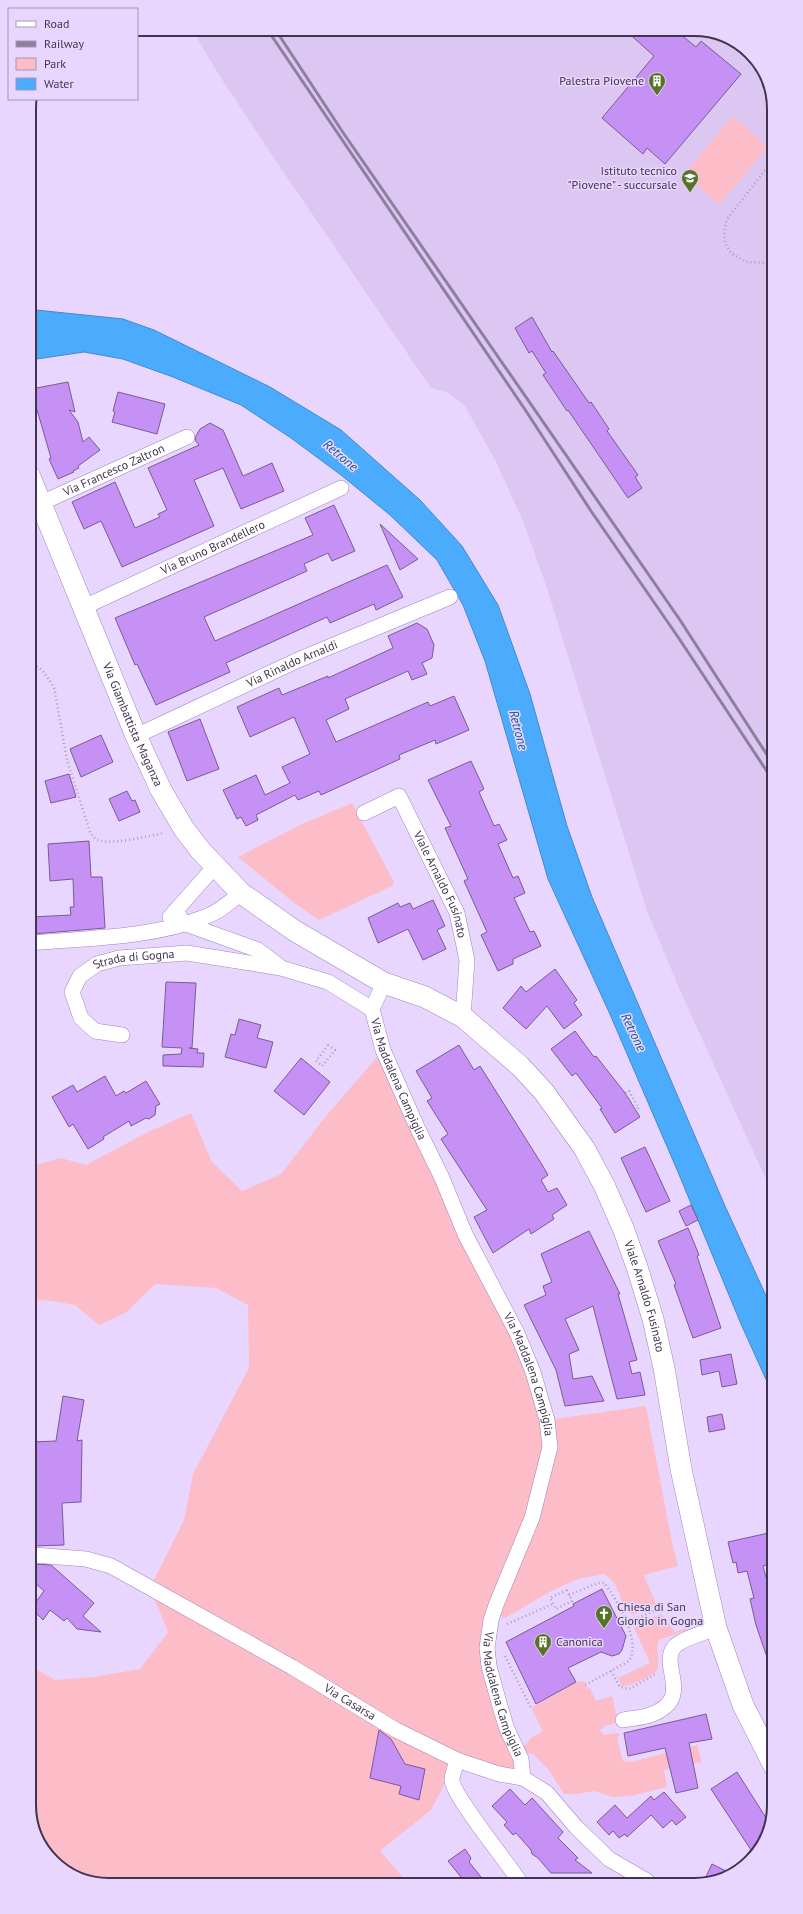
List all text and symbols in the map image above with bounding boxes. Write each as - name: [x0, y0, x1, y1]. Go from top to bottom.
- legend: [8, 8, 138, 100]
- text: Road: [44, 16, 69, 31]
- text: Railway: [44, 36, 84, 51]
- text: Park: [44, 56, 66, 71]
- building icon: Palestra Piovene: [647, 71, 667, 96]
- place label: Palestra Piovene: [559, 73, 644, 88]
- text: Water: [44, 76, 74, 91]
- place label: Istituto tecnico "Piovene" - succursale: [567, 163, 677, 192]
- school or university icon: Istituto tecnico "Piovene" - succursale: [680, 168, 700, 193]
- water label: Retrone: [320, 436, 362, 475]
- street label: Via Francesco Zaltron: [60, 440, 167, 499]
- street label: Via Bruno Brandellero: [157, 516, 267, 578]
- street label: Via Rinaldo Arnaldi: [243, 636, 340, 691]
- street label: Via Giambattista Maganza: [99, 659, 166, 789]
- water label: Retrone: [505, 708, 532, 752]
- street label: Viale Arnaldo Fusinato: [410, 828, 470, 939]
- street label: Strada di Gogna: [90, 946, 175, 972]
- water label: Retrone: [617, 1010, 650, 1054]
- street label: Via Maddalena Campiglia: [368, 1016, 430, 1142]
- street label: Viale Arnaldo Fusinato: [621, 1237, 668, 1353]
- street label: Via Maddalena Campiglia: [500, 1309, 557, 1437]
- place label: Chiesa di San Giorgio in Gogna: [617, 1599, 703, 1628]
- church icon: Chiesa di San Giorgio in Gogna: [594, 1604, 614, 1629]
- street label: Via Maddalena Campiglia: [480, 1630, 527, 1759]
- building icon: Canonica: [533, 1632, 553, 1657]
- place label: Canonica: [556, 1634, 603, 1649]
- street label: Via Casarsa: [321, 1680, 379, 1723]

